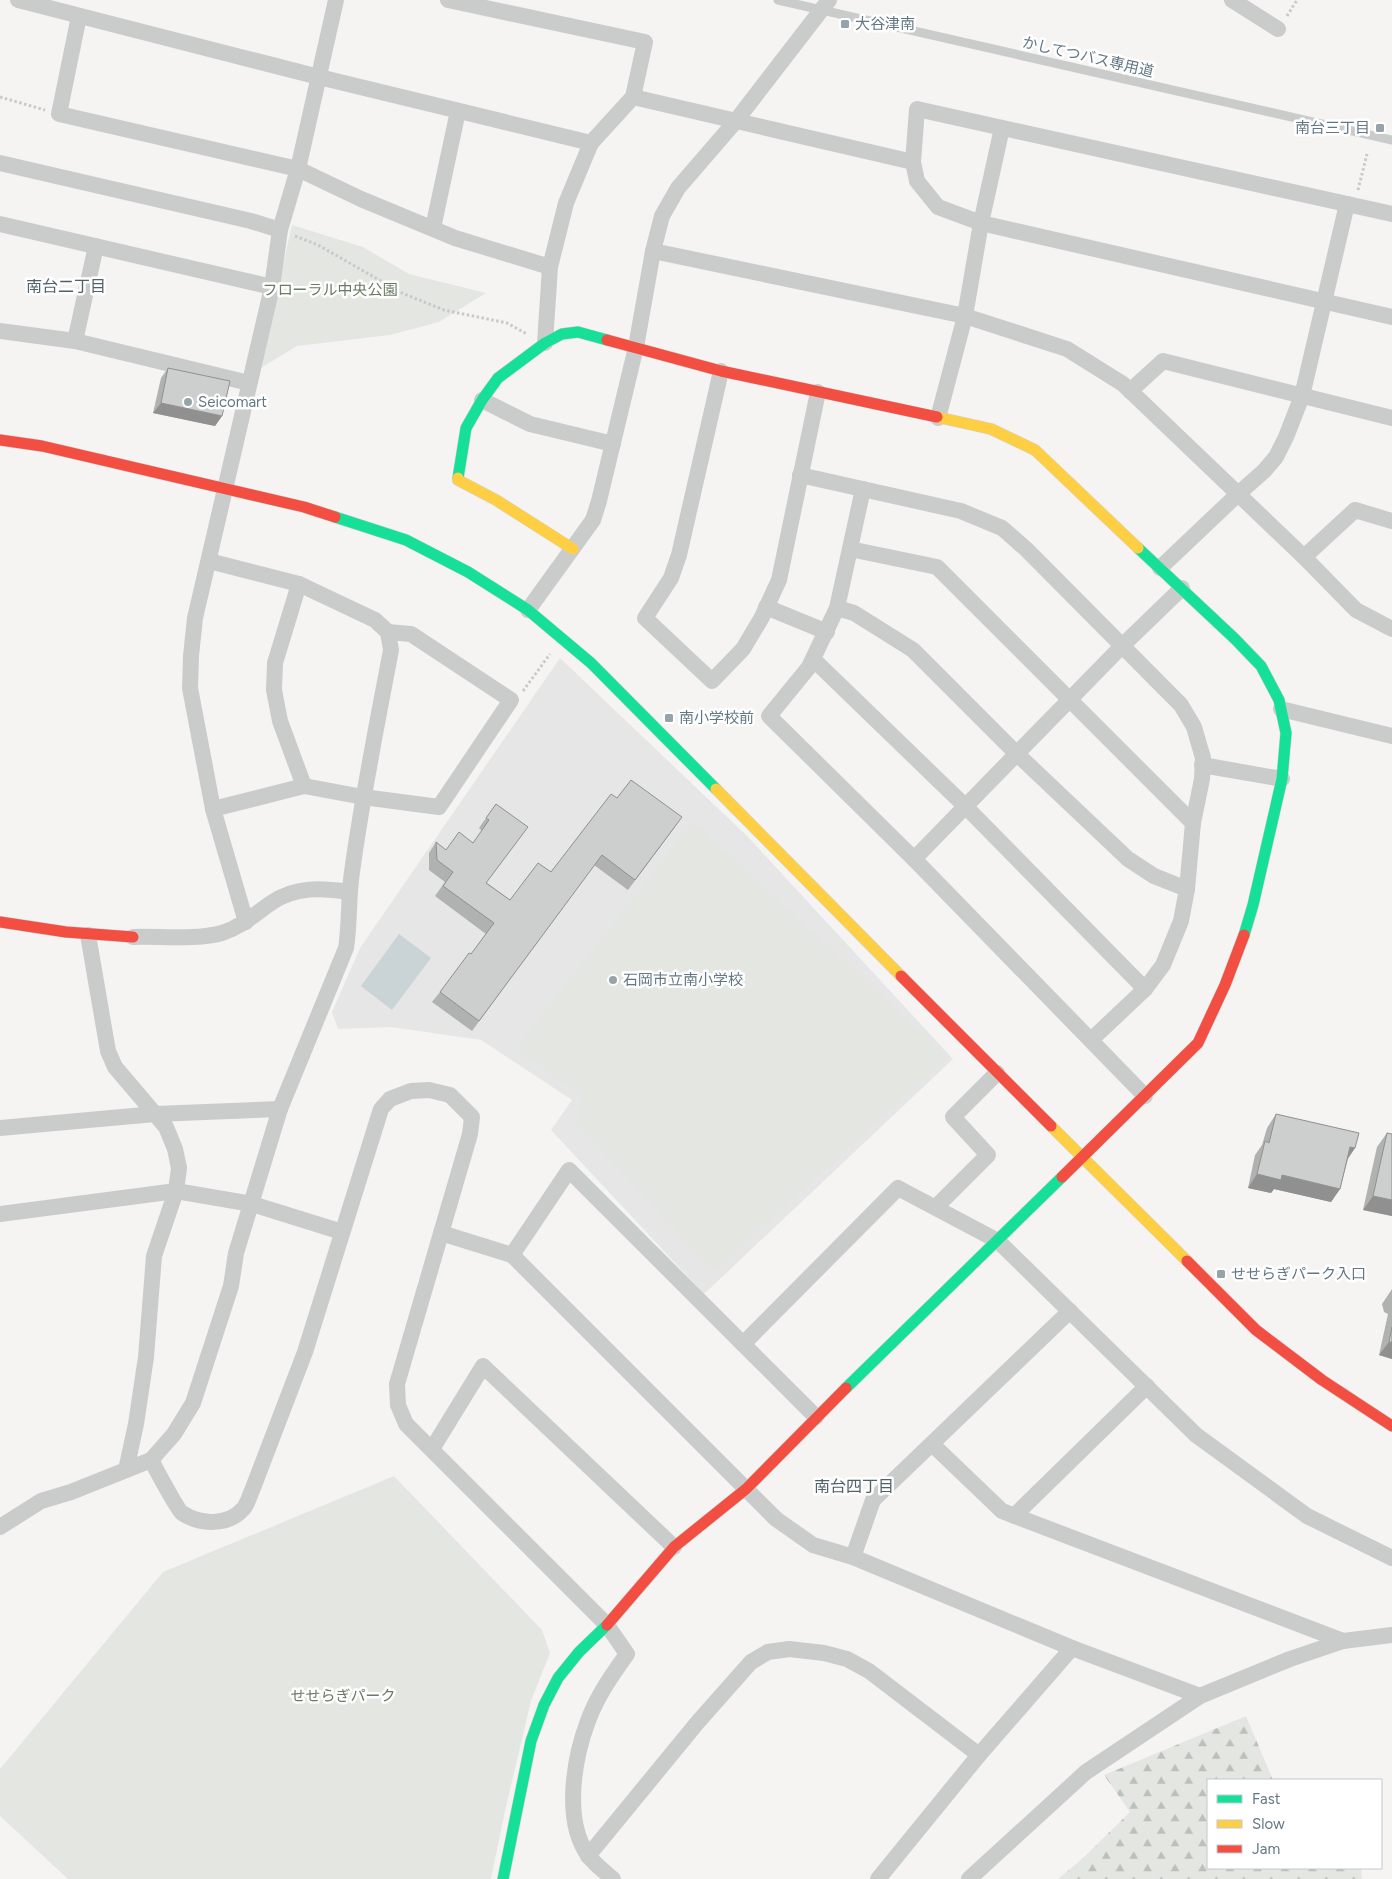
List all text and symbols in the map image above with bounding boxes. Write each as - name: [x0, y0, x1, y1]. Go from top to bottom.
- place label: 大谷津南: [855, 15, 915, 33]
- marker: 大谷津南: [839, 18, 851, 30]
- street label: かしてつバス専用道: [1021, 33, 1155, 81]
- place label: 南台三丁目: [1295, 119, 1370, 137]
- marker: 南台三丁目: [1374, 122, 1386, 134]
- district label: 南台二丁目: [26, 277, 106, 296]
- park label: フローラル中央公園: [262, 281, 398, 299]
- place label: Seicomart: [198, 393, 267, 411]
- marker: Seicomart: [182, 396, 194, 408]
- place label: 南小学校前: [679, 709, 754, 727]
- marker: 南小学校前: [663, 712, 675, 724]
- place label: 石岡市立南小学校: [623, 971, 743, 989]
- marker: 石岡市立南小学校: [607, 974, 619, 986]
- place label: せせらぎパーク入口: [1231, 1265, 1366, 1283]
- marker: せせらぎパーク入口: [1215, 1268, 1227, 1280]
- district label: 南台四丁目: [814, 1477, 894, 1496]
- park label: せせらぎパーク: [290, 1687, 396, 1705]
- legend: [1207, 1779, 1382, 1869]
- text: Fast: [1252, 1790, 1281, 1808]
- text: Slow: [1252, 1815, 1285, 1833]
- text: Jam: [1252, 1840, 1280, 1858]

